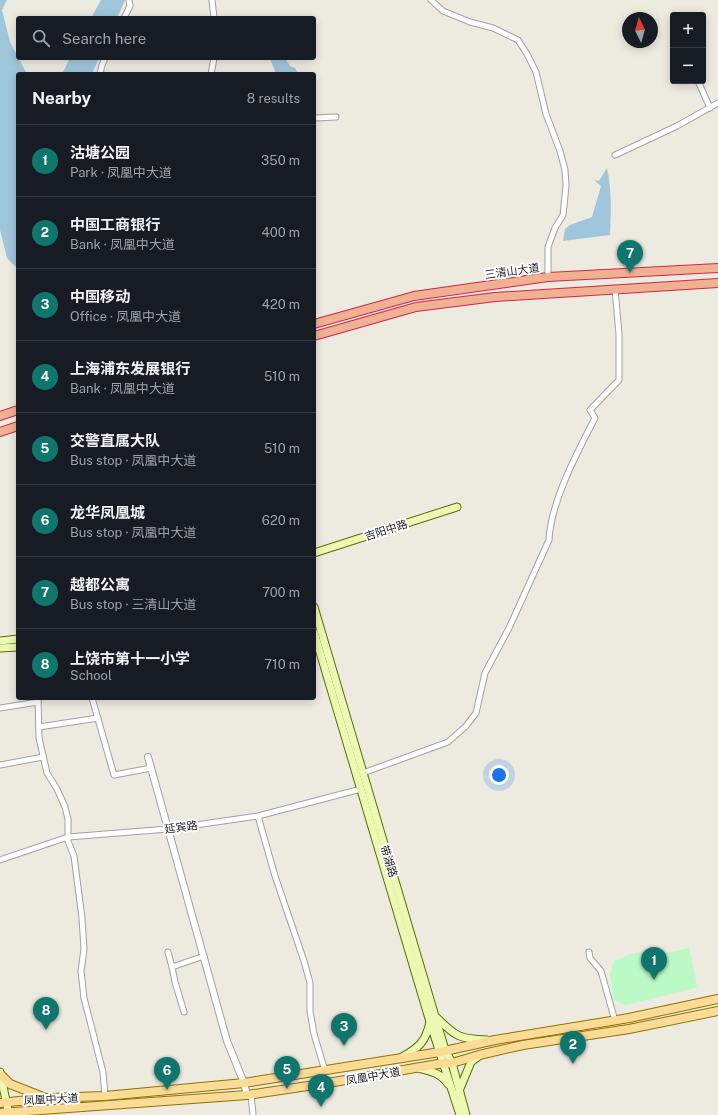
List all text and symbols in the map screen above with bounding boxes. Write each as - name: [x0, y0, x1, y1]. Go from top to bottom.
- north arrow: [622, 12, 658, 48]
- map controls: [670, 12, 706, 84]
- button: +: [670, 12, 706, 48]
- search box: [16, 16, 316, 60]
- icon: search: [30, 27, 52, 49]
- text: Search here: [62, 30, 146, 47]
- button: −: [670, 48, 706, 84]
- text: Nearby: [32, 88, 91, 108]
- text: 8 results: [247, 91, 300, 106]
- text: 沽塘公园: [70, 144, 130, 161]
- text: 1: [42, 153, 48, 168]
- text: 350 m: [261, 153, 300, 168]
- text: Park · 凤凰中大道: [70, 165, 172, 180]
- text: 中国工商银行: [70, 216, 160, 233]
- text: 2: [41, 225, 49, 240]
- text: 400 m: [262, 225, 300, 240]
- text: Bank · 凤凰中大道: [70, 237, 175, 252]
- pin: 7: [617, 240, 643, 273]
- street label: 三清山大道: [484, 261, 540, 281]
- text: 中国移动: [70, 288, 130, 305]
- text: 3: [41, 297, 49, 312]
- text: 420 m: [262, 297, 300, 312]
- text: Office · 凤凰中大道: [70, 309, 181, 324]
- text: 上海浦东发展银行: [70, 360, 190, 377]
- text: 4: [41, 369, 49, 384]
- text: 510 m: [264, 369, 300, 384]
- text: Bank · 凤凰中大道: [70, 381, 175, 396]
- text: 交警直属大队: [70, 432, 160, 449]
- text: 5: [41, 441, 49, 456]
- text: 510 m: [264, 441, 300, 456]
- text: Bus stop · 凤凰中大道: [70, 453, 197, 468]
- text: 龙华凤凰城: [70, 504, 145, 521]
- text: 6: [41, 513, 49, 528]
- text: 620 m: [262, 513, 300, 528]
- street label: 吉阳中路: [363, 517, 409, 543]
- text: Bus stop · 凤凰中大道: [70, 525, 197, 540]
- text: 越都公寓: [70, 576, 130, 593]
- text: 7: [41, 585, 49, 600]
- text: 700 m: [262, 585, 300, 600]
- text: Bus stop · 三清山大道: [70, 597, 197, 612]
- text: 上饶市第十一小学: [70, 650, 190, 667]
- text: 8: [41, 657, 49, 672]
- text: 710 m: [264, 657, 300, 672]
- text: School: [70, 668, 112, 683]
- your location: [489, 765, 509, 785]
- street label: 延宾路: [164, 819, 198, 835]
- street label: 带湖路: [378, 843, 400, 879]
- pin: 1: [641, 947, 667, 980]
- pin: 8: [33, 997, 59, 1030]
- pin: 3: [331, 1013, 357, 1046]
- pin: 2: [560, 1031, 586, 1064]
- pin: 5: [274, 1056, 300, 1089]
- pin: 6: [154, 1057, 180, 1090]
- street label: 凤凰中大道: [345, 1065, 401, 1087]
- pin: 4: [308, 1074, 334, 1107]
- street label: 凤凰中大道: [23, 1092, 79, 1106]

